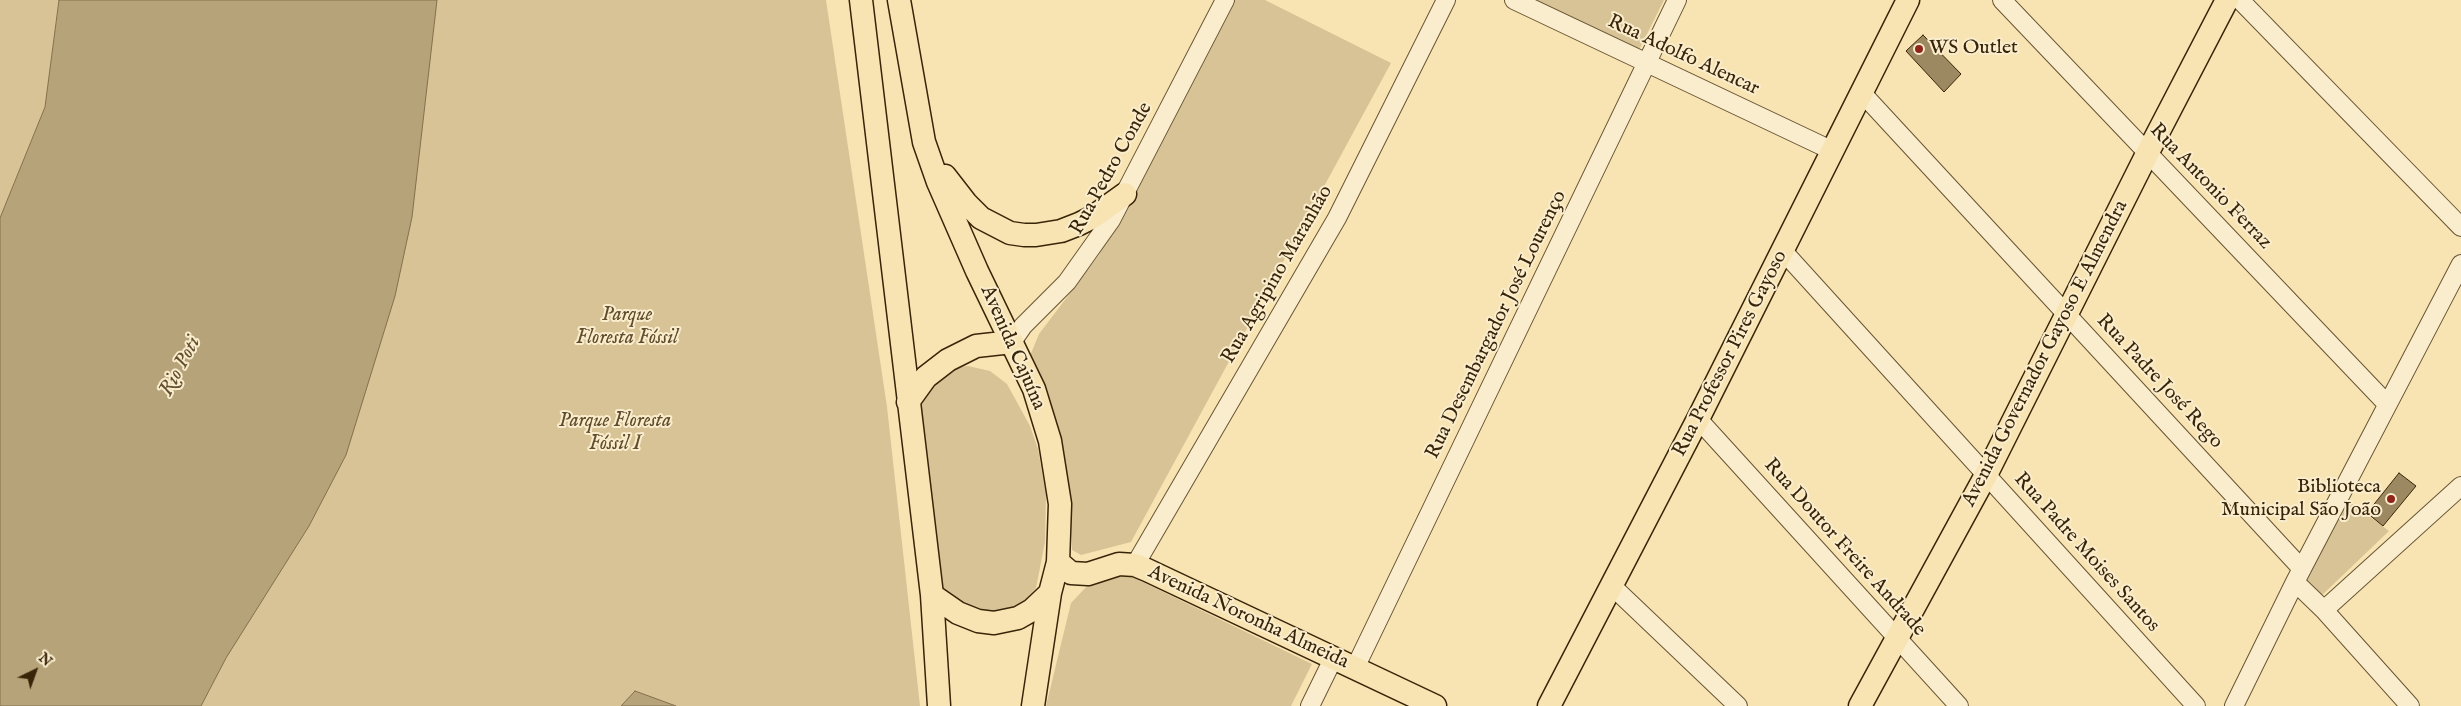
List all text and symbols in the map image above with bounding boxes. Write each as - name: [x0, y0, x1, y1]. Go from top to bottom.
- street label: Rua Adolfo Alencar: [1603, 10, 1763, 102]
- place label: WS Outlet: [1929, 37, 2018, 61]
- marker: WS Outlet: [1913, 43, 1925, 55]
- street label: Rua Pedro Conde: [1066, 99, 1158, 239]
- street label: Rua Antonio Ferraz: [2144, 119, 2276, 255]
- street label: Rua Agripino Maranhão: [1217, 182, 1339, 368]
- street label: Rua Desembargador José Lourenço: [1421, 187, 1573, 463]
- street label: Avenida Governador Gayoso E Almendra: [1958, 197, 2134, 511]
- street label: Rua Professor Pires Gayoso: [1669, 247, 1793, 461]
- street label: Avenida Cajuína: [974, 282, 1050, 414]
- park label: Parque Floresta Fóssil: [576, 304, 678, 351]
- street label: Rua Padre José Rego: [2091, 310, 2227, 454]
- water label: Rio Poti: [155, 333, 207, 401]
- park label: Parque Floresta Fóssil I: [559, 410, 671, 457]
- street label: Rua Doutor Freire Andrade: [1758, 454, 1930, 642]
- street label: Rua Padre Moises Santos: [2008, 468, 2164, 638]
- place label: Biblioteca Municipal São João: [2221, 476, 2381, 523]
- marker: Biblioteca Municipal São João: [2385, 493, 2397, 505]
- street label: Avenida Noronha Almeida: [1144, 561, 1352, 675]
- north arrow: [10, 646, 60, 696]
- text: N: [35, 649, 56, 671]

